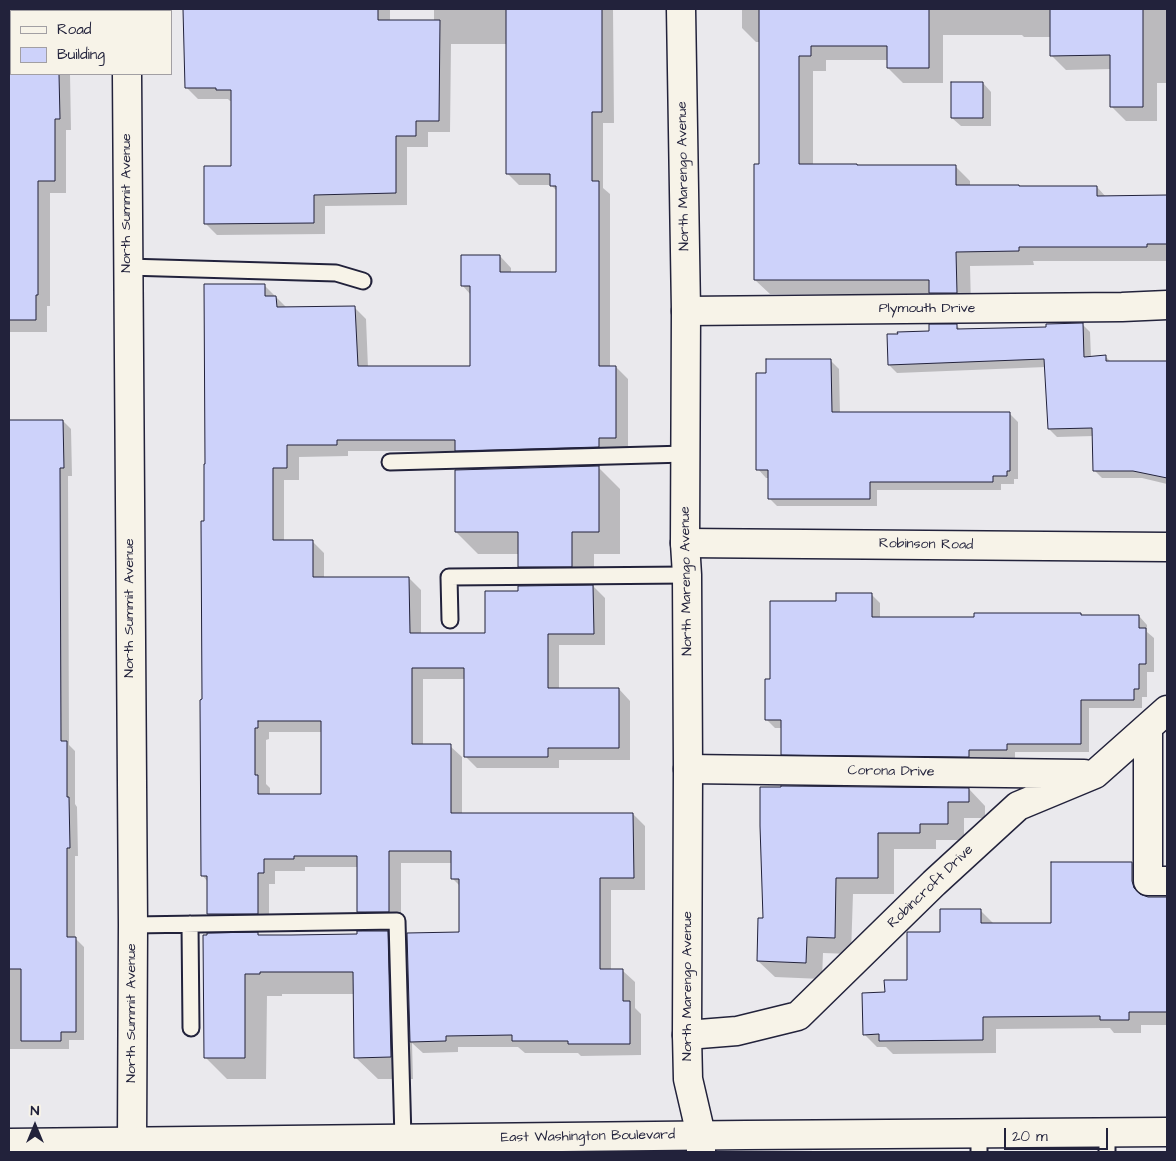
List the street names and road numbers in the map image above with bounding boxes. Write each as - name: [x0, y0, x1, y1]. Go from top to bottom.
- street label: North Marengo Avenue: [674, 101, 694, 251]
- street label: North Summit Avenue: [119, 133, 135, 273]
- street label: Plymouth Drive: [879, 301, 975, 317]
- street label: North Marengo Avenue: [677, 506, 697, 656]
- street label: Robinson Road: [879, 536, 973, 554]
- street label: North Summit Avenue: [122, 538, 138, 678]
- street label: Corona Drive: [847, 763, 935, 781]
- street label: Robincroft Drive: [885, 842, 977, 932]
- street label: North Marengo Avenue: [680, 911, 696, 1061]
- street label: North Summit Avenue: [124, 943, 140, 1083]
- street label: East Washington Boulevard: [501, 1127, 675, 1147]

